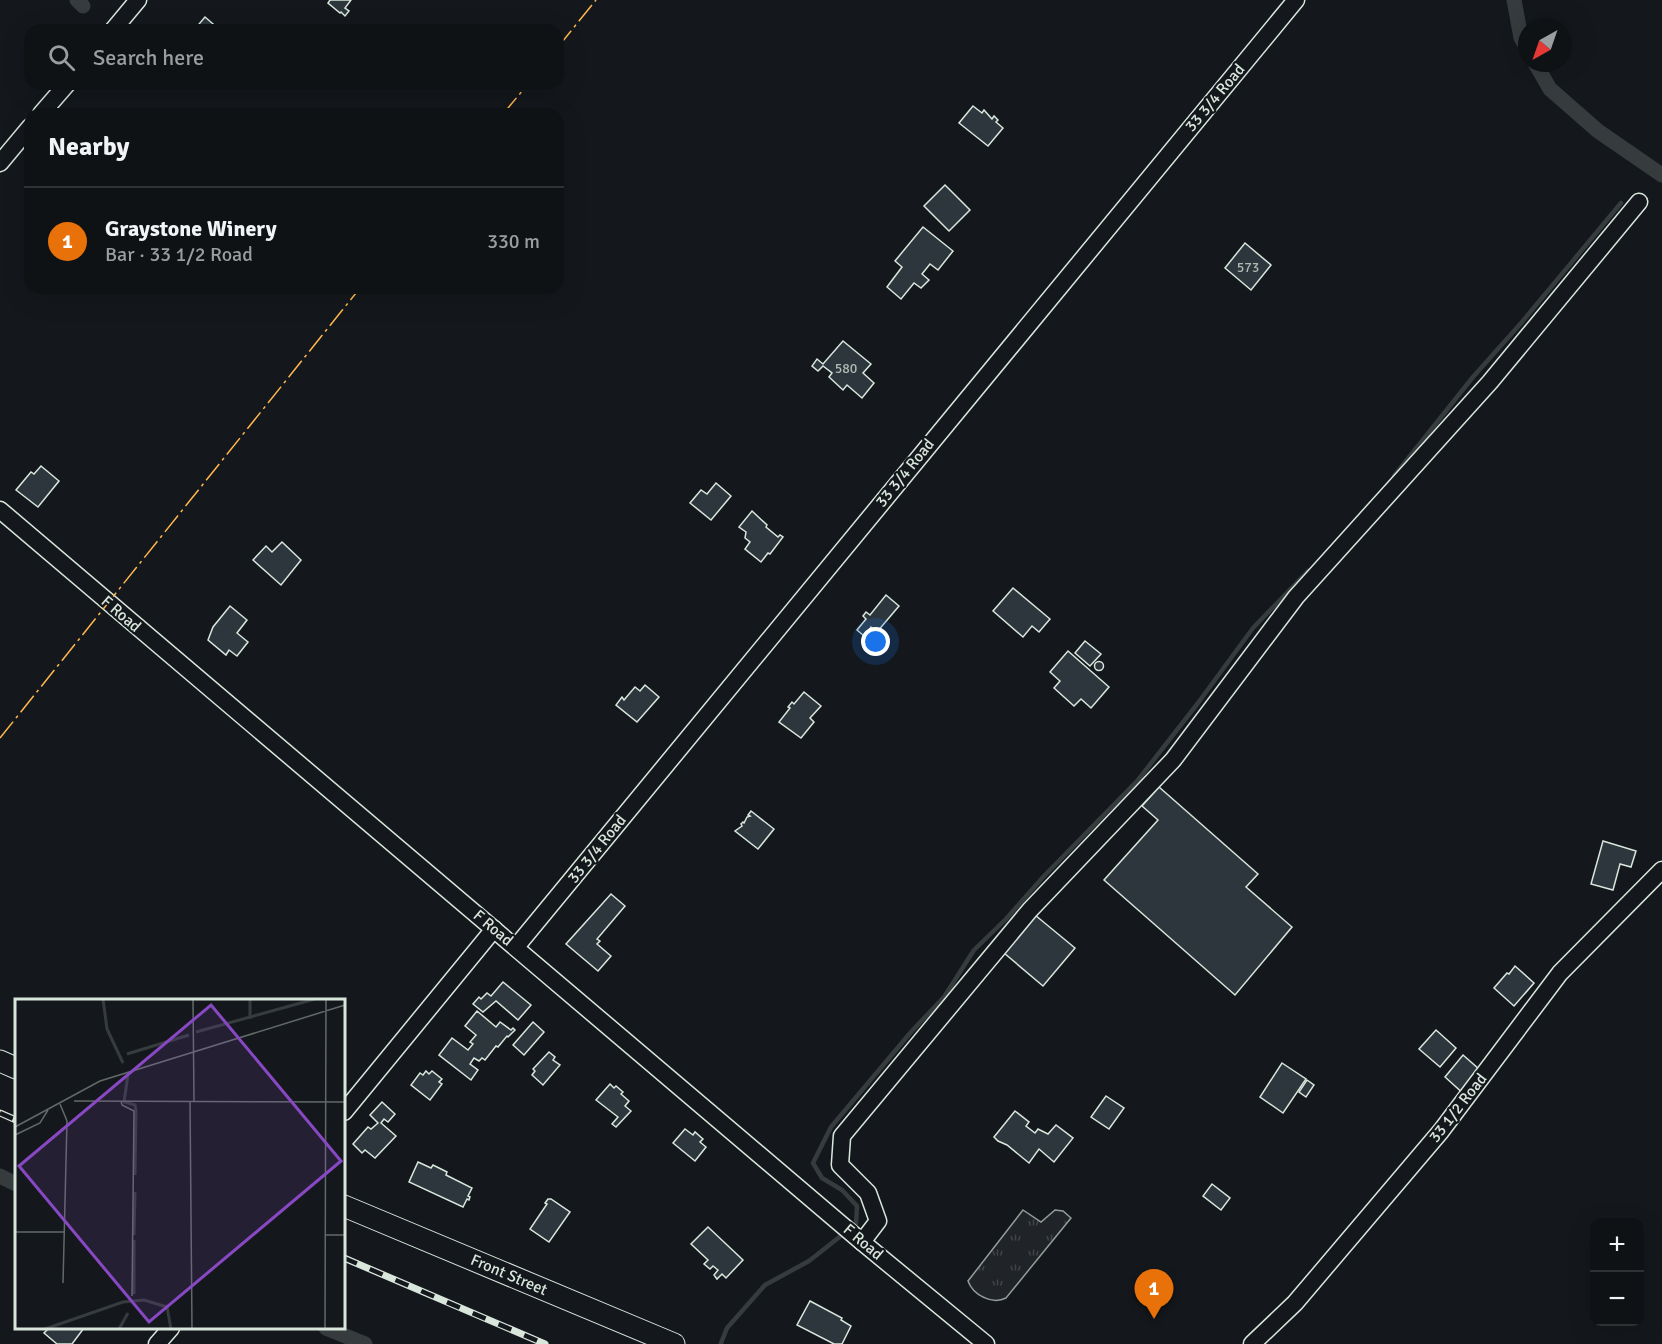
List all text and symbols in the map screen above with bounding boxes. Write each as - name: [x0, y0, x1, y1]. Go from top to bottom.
- north arrow: [1518, 18, 1572, 72]
- search box: [24, 24, 564, 90]
- icon: search: [45, 41, 78, 74]
- text: Search here: [93, 44, 204, 71]
- street label: 33 3/4 Road: [1181, 60, 1249, 136]
- text: Nearby: [48, 131, 129, 163]
- text: Graystone Winery: [105, 215, 277, 242]
- text: 1: [62, 229, 73, 254]
- text: 330 m: [487, 229, 540, 254]
- text: Bar · 33 1/2 Road: [105, 242, 253, 267]
- house number: 573: [1237, 259, 1259, 276]
- house number: 580: [835, 360, 857, 377]
- street label: 33 3/4 Road: [871, 435, 939, 511]
- street label: F Road: [97, 591, 145, 637]
- your location: [861, 627, 890, 656]
- street label: 33 3/4 Road: [563, 811, 631, 887]
- street label: F Road: [469, 906, 517, 950]
- inset map: [15, 999, 345, 1329]
- street label: 33 1/2 Road: [1425, 1069, 1491, 1147]
- map controls: [1590, 1218, 1644, 1326]
- button: +: [1590, 1218, 1644, 1272]
- street label: F Road: [839, 1220, 887, 1264]
- street label: Front Street: [468, 1250, 551, 1300]
- pin: 1: [1134, 1270, 1174, 1319]
- button: −: [1590, 1272, 1644, 1326]

